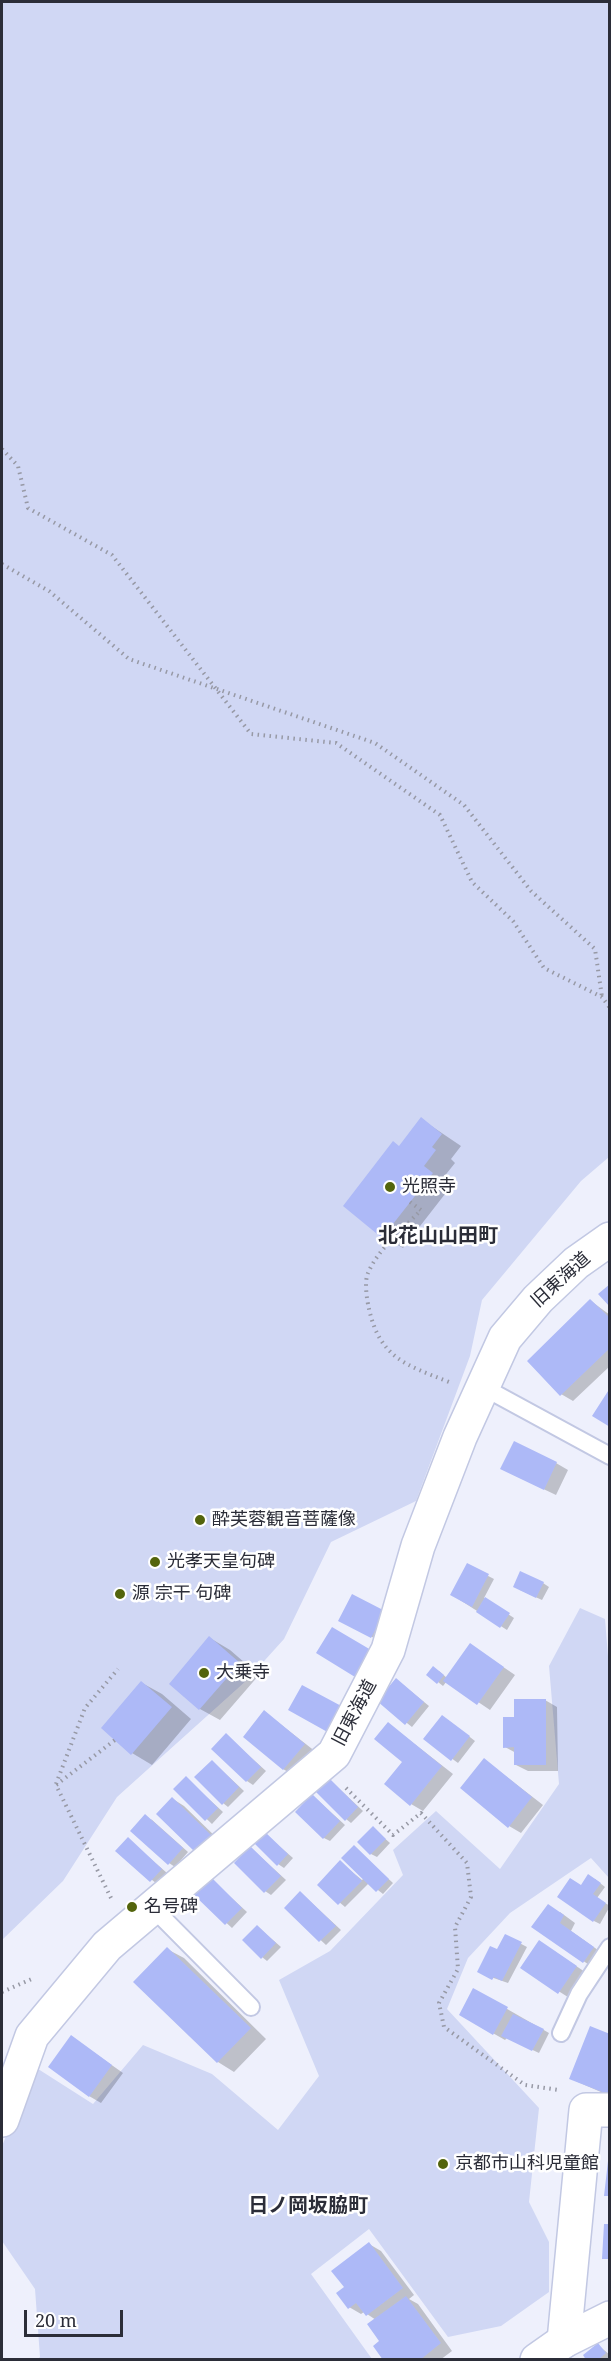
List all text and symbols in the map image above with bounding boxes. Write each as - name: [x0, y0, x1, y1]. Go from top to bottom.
- place label: 光照寺: [402, 1176, 456, 1198]
- marker: 光照寺: [383, 1180, 397, 1194]
- district label: 北花山山田町: [378, 1224, 498, 1248]
- street label: 旧東海道: [527, 1248, 595, 1312]
- place label: 酔芙蓉観音菩薩像: [212, 1509, 356, 1531]
- marker: 酔芙蓉観音菩薩像: [193, 1513, 207, 1527]
- place label: 光孝天皇句碑: [167, 1551, 275, 1573]
- marker: 光孝天皇句碑: [148, 1555, 162, 1569]
- place label: 源 宗干 句碑: [132, 1583, 231, 1605]
- marker: 源 宗干 句碑: [113, 1587, 127, 1601]
- place label: 大乗寺: [216, 1662, 270, 1684]
- marker: 大乗寺: [197, 1666, 211, 1680]
- street label: 旧東海道: [329, 1676, 381, 1750]
- place label: 名号碑: [144, 1896, 198, 1918]
- marker: 名号碑: [125, 1900, 139, 1914]
- place label: 京都市山科児童館: [455, 2153, 599, 2175]
- marker: 京都市山科児童館: [436, 2157, 450, 2171]
- district label: 日ノ岡坂脇町: [248, 2194, 368, 2218]
- scale bar: [27, 2298, 126, 2336]
- text: 20 m: [35, 2308, 77, 2332]

